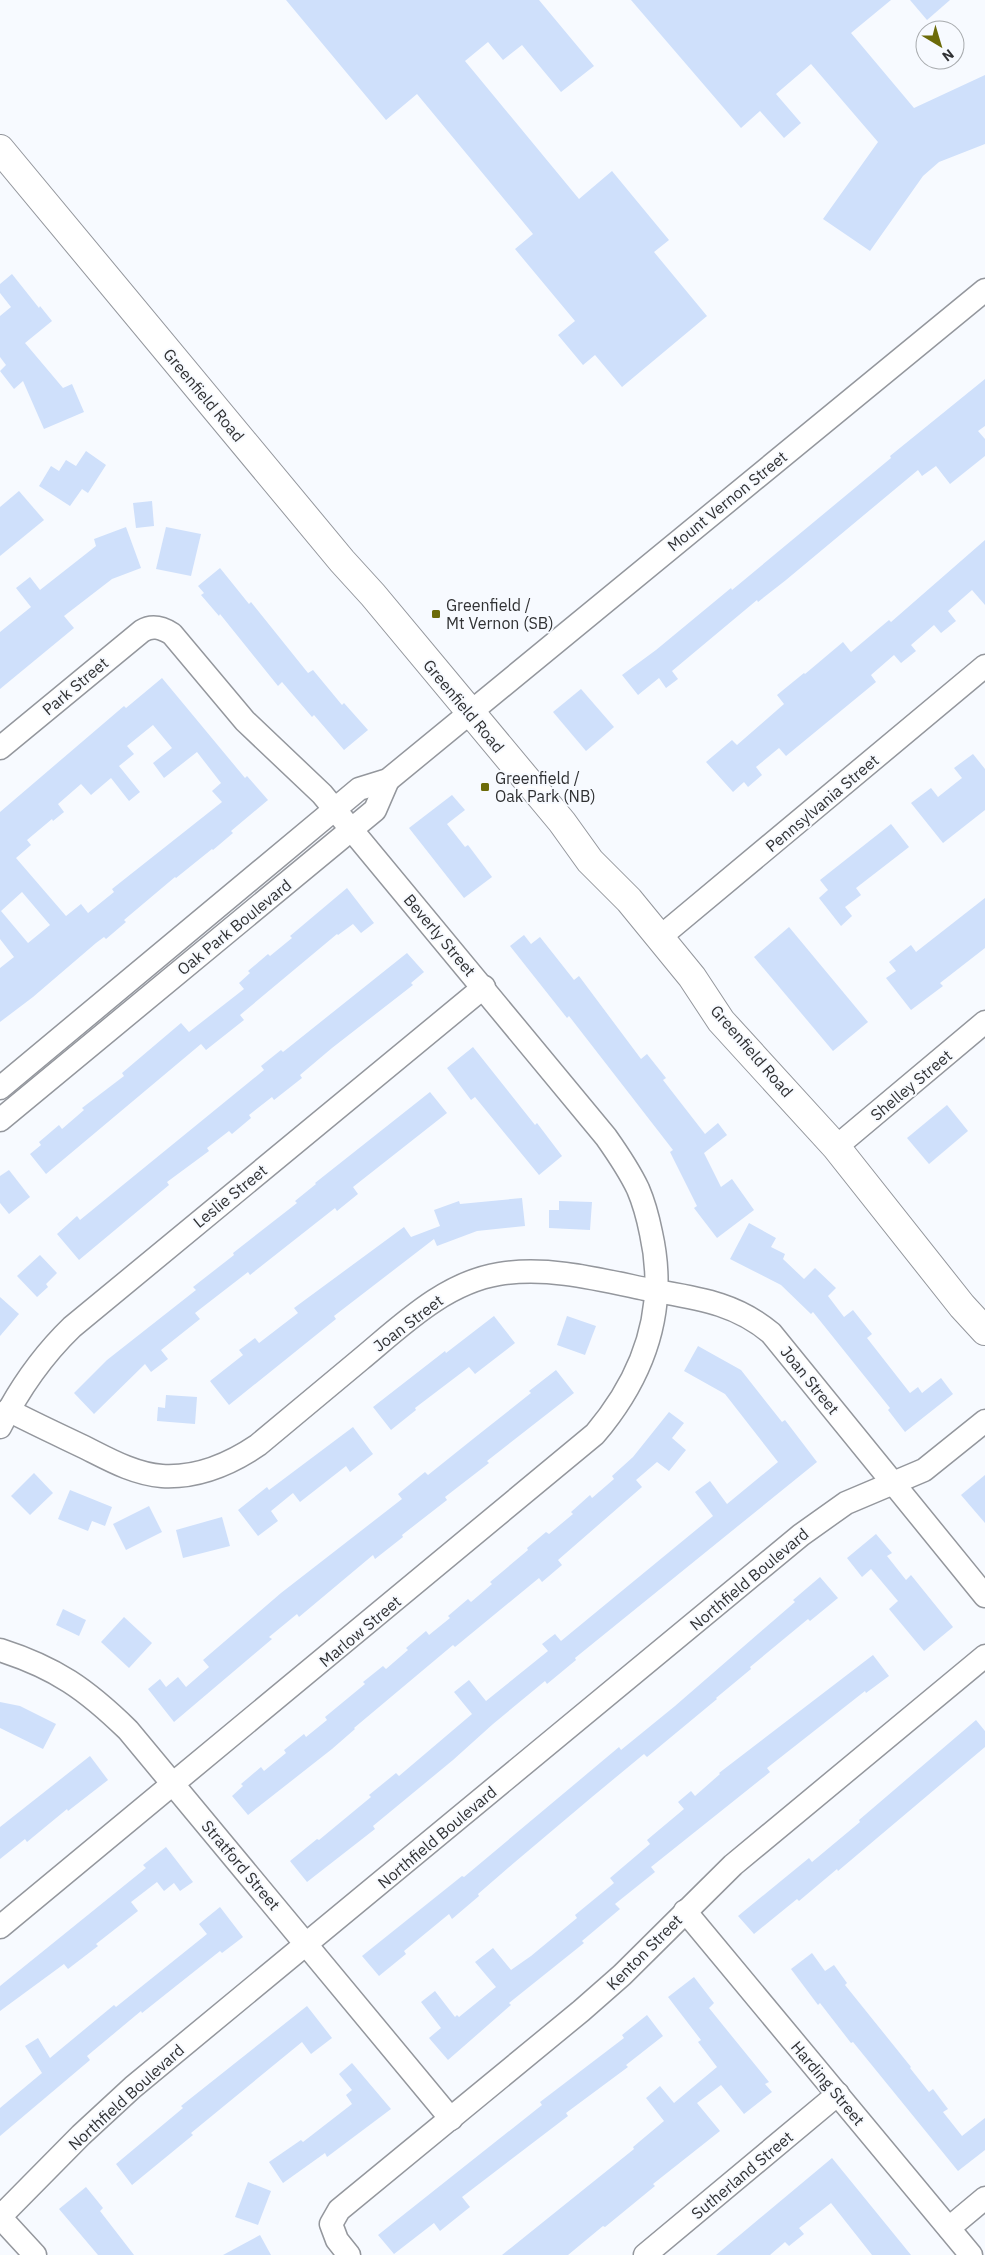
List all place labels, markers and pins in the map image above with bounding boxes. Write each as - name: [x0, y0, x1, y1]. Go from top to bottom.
- place label: Greenfield / Mt Vernon (SB): [446, 595, 554, 633]
- marker: Greenfield / Mt Vernon (SB): [430, 608, 442, 620]
- place label: Greenfield / Oak Park (NB): [495, 768, 596, 806]
- marker: Greenfield / Oak Park (NB): [479, 781, 491, 793]

